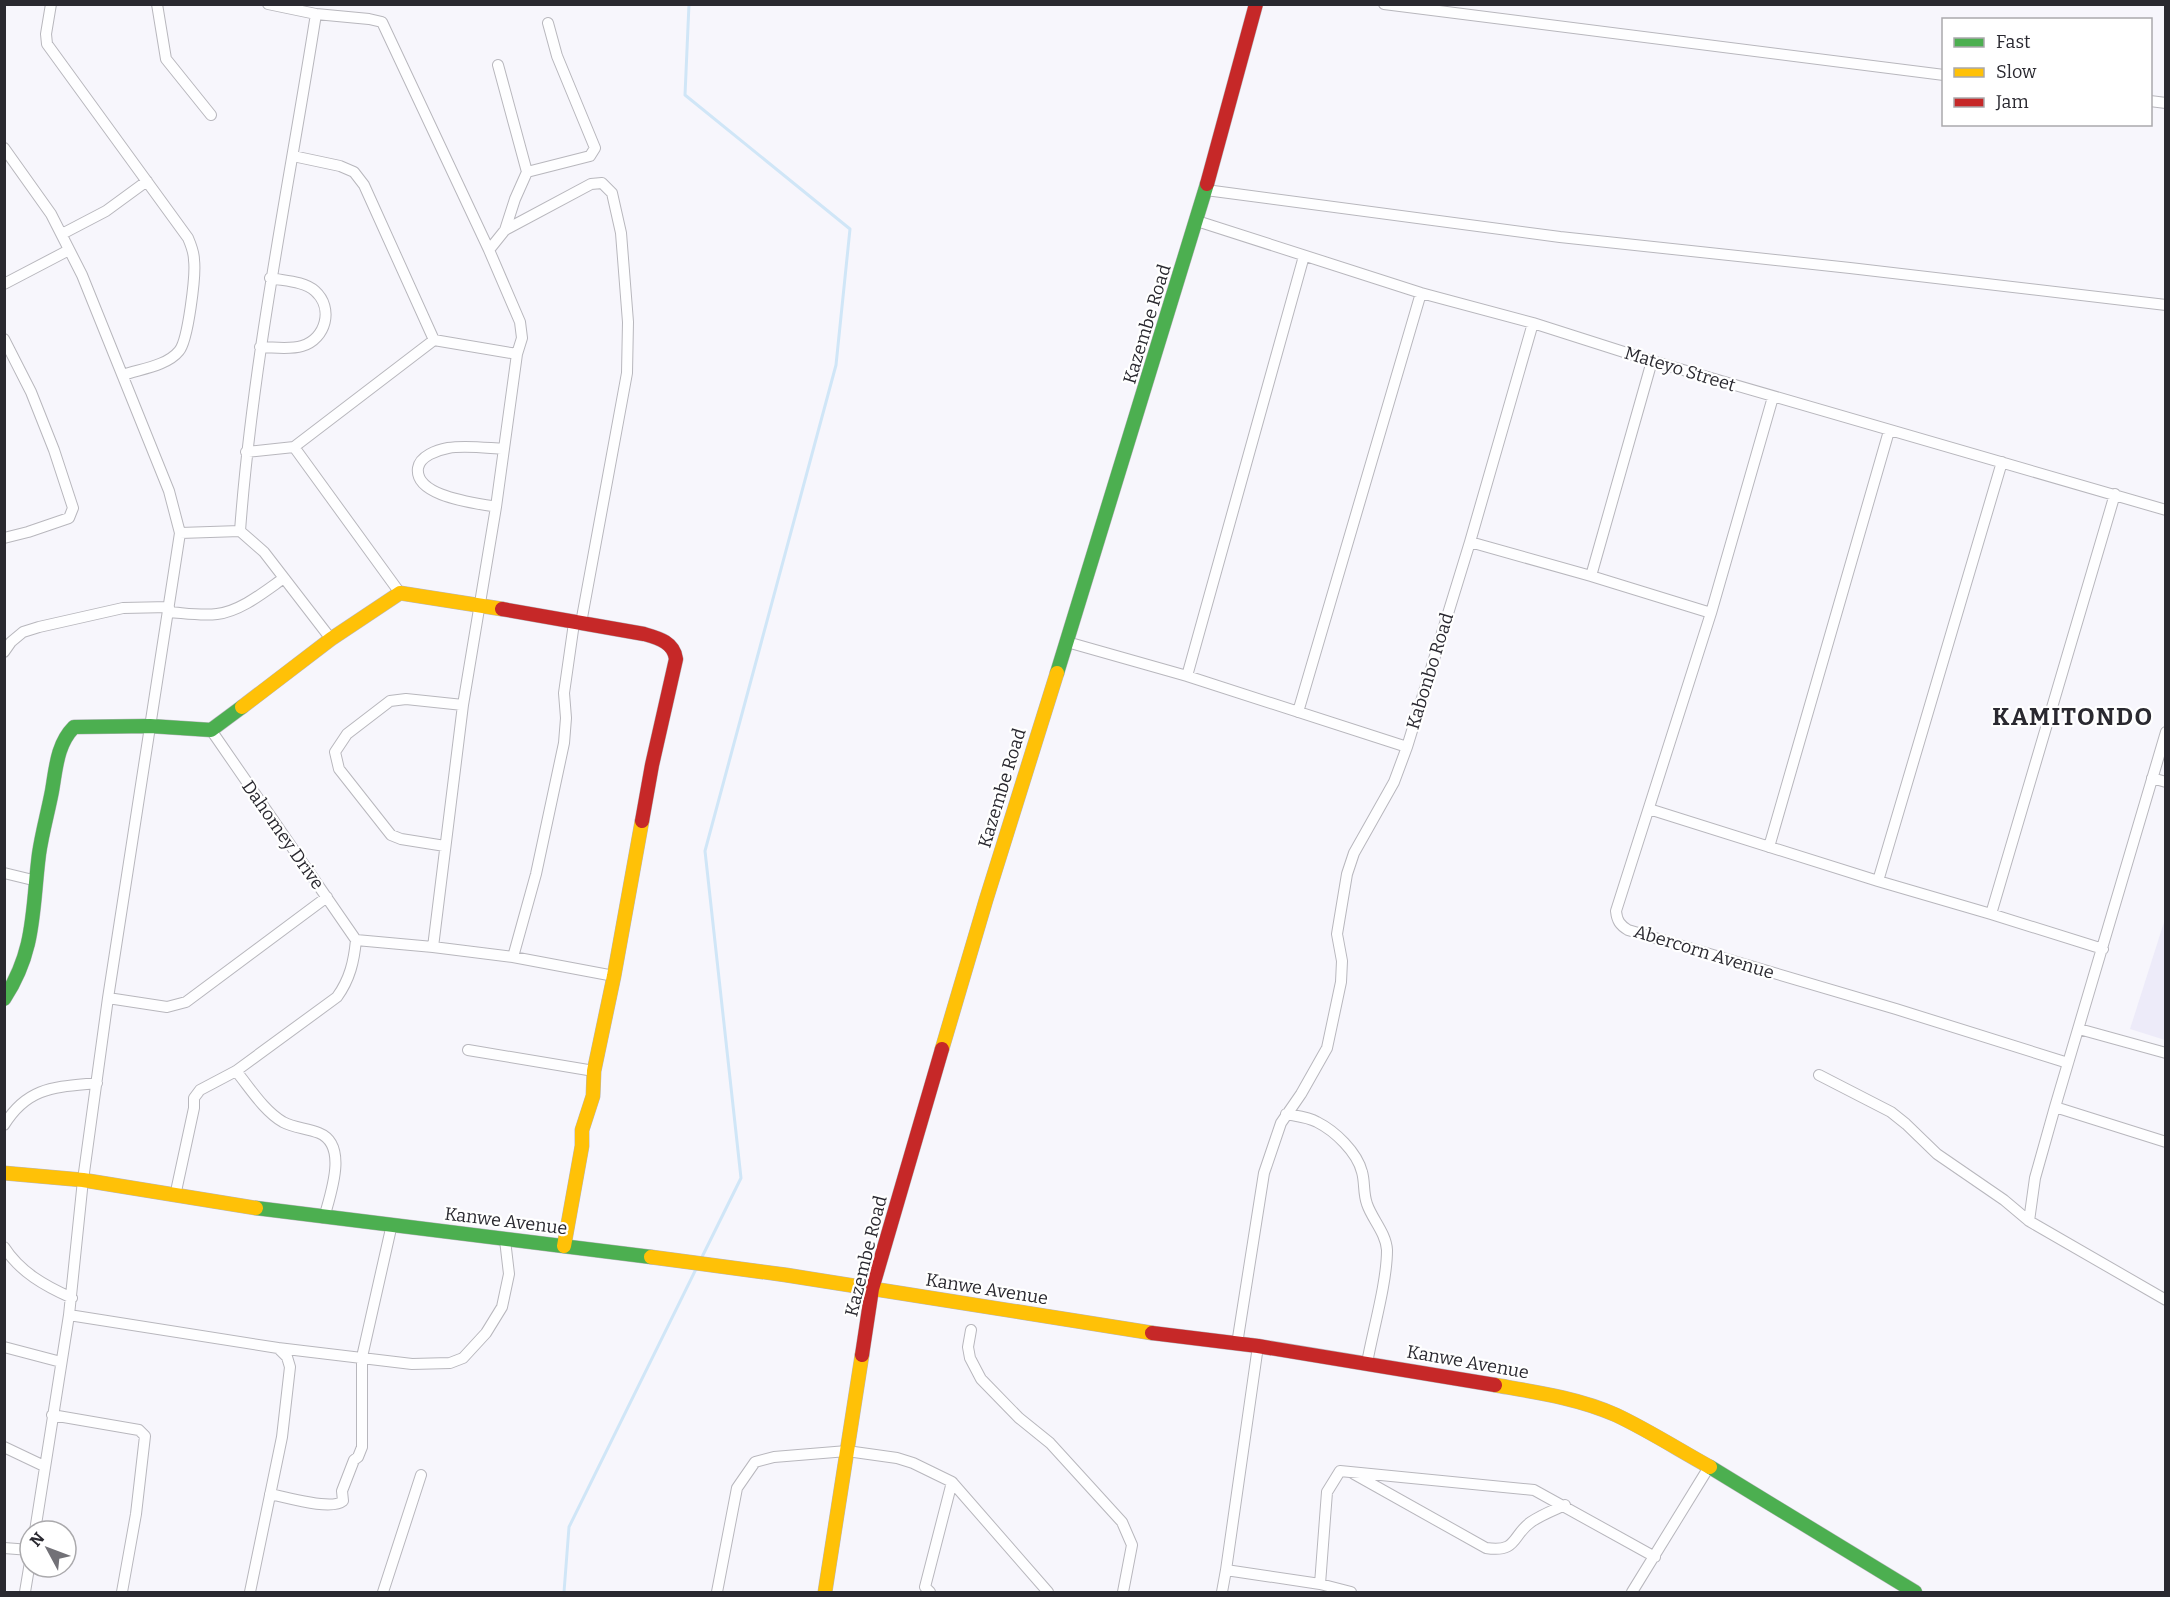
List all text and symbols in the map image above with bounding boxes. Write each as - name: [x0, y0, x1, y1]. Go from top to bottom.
- legend: [1942, 18, 2152, 126]
- text: Fast: [1996, 31, 2031, 53]
- text: Slow: [1996, 61, 2037, 83]
- text: Jam: [1995, 91, 2029, 113]
- street label: Kazembe Road: [1118, 261, 1176, 386]
- street label: Mateyo Street: [1622, 342, 1739, 397]
- street label: Kabonbo Road: [1402, 610, 1458, 732]
- district label: KAMITONDO: [1992, 703, 2154, 731]
- street label: Kazembe Road: [973, 725, 1031, 850]
- street label: Dahomey Drive: [237, 776, 329, 894]
- street label: Abercorn Avenue: [1631, 920, 1777, 984]
- street label: Kazembe Road: [840, 1193, 892, 1319]
- street label: Kanwe Avenue: [443, 1203, 569, 1239]
- street label: Kanwe Avenue: [924, 1268, 1050, 1310]
- street label: Kanwe Avenue: [1405, 1340, 1531, 1384]
- north arrow: [18, 1519, 78, 1579]
- text: N: [26, 1529, 48, 1550]

